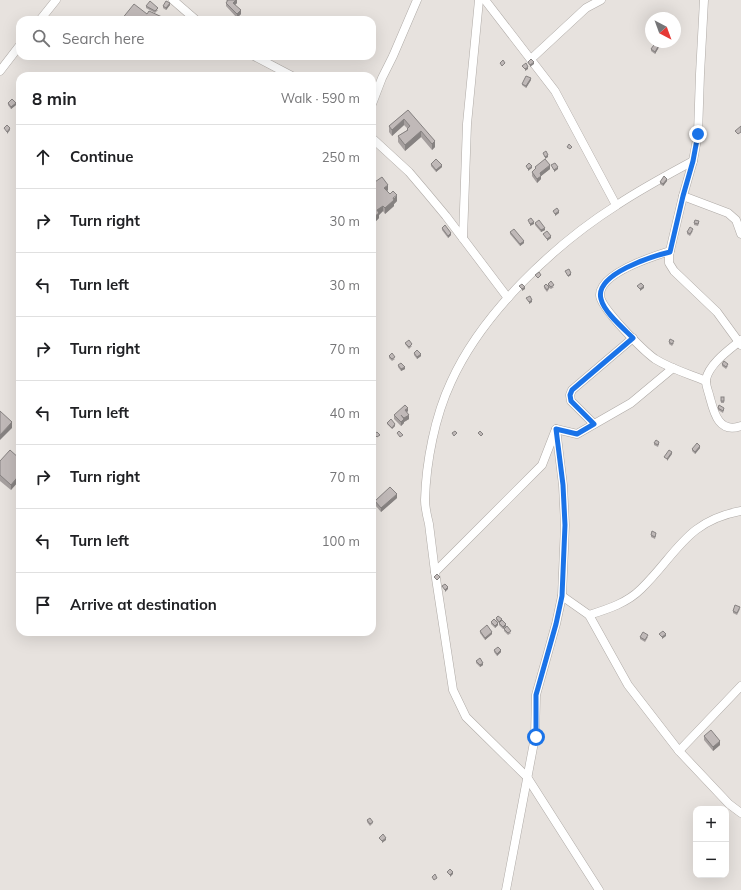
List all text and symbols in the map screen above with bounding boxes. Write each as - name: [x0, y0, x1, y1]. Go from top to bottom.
- north arrow: [645, 12, 681, 48]
- search box: [16, 16, 376, 60]
- icon: search: [30, 27, 52, 49]
- text: Search here: [62, 29, 144, 48]
- text: 8 min: [32, 88, 77, 109]
- text: Walk · 590 m: [281, 90, 360, 106]
- route end: [689, 125, 707, 143]
- icon: ahead: [32, 146, 54, 168]
- text: Continue: [70, 147, 133, 166]
- text: 250 m: [322, 149, 360, 165]
- icon: right: [32, 210, 54, 232]
- text: Turn right: [70, 211, 140, 230]
- text: 30 m: [330, 213, 360, 229]
- icon: left: [32, 274, 54, 296]
- text: Turn left: [70, 275, 129, 294]
- text: 30 m: [330, 277, 360, 293]
- icon: right: [32, 338, 54, 360]
- text: Turn right: [70, 339, 140, 358]
- text: 70 m: [330, 341, 360, 357]
- icon: left: [32, 402, 54, 424]
- text: Turn left: [70, 403, 129, 422]
- text: 40 m: [330, 405, 360, 421]
- icon: right: [32, 466, 54, 488]
- text: Turn right: [70, 467, 140, 486]
- text: 70 m: [330, 469, 360, 485]
- icon: left: [32, 530, 54, 552]
- text: Turn left: [70, 531, 129, 550]
- text: 100 m: [322, 533, 360, 549]
- icon: arrive: [32, 594, 54, 616]
- text: Arrive at destination: [70, 595, 217, 614]
- route start: [527, 728, 545, 746]
- map controls: [693, 806, 729, 878]
- button: +: [693, 806, 729, 842]
- button: −: [693, 842, 729, 878]

